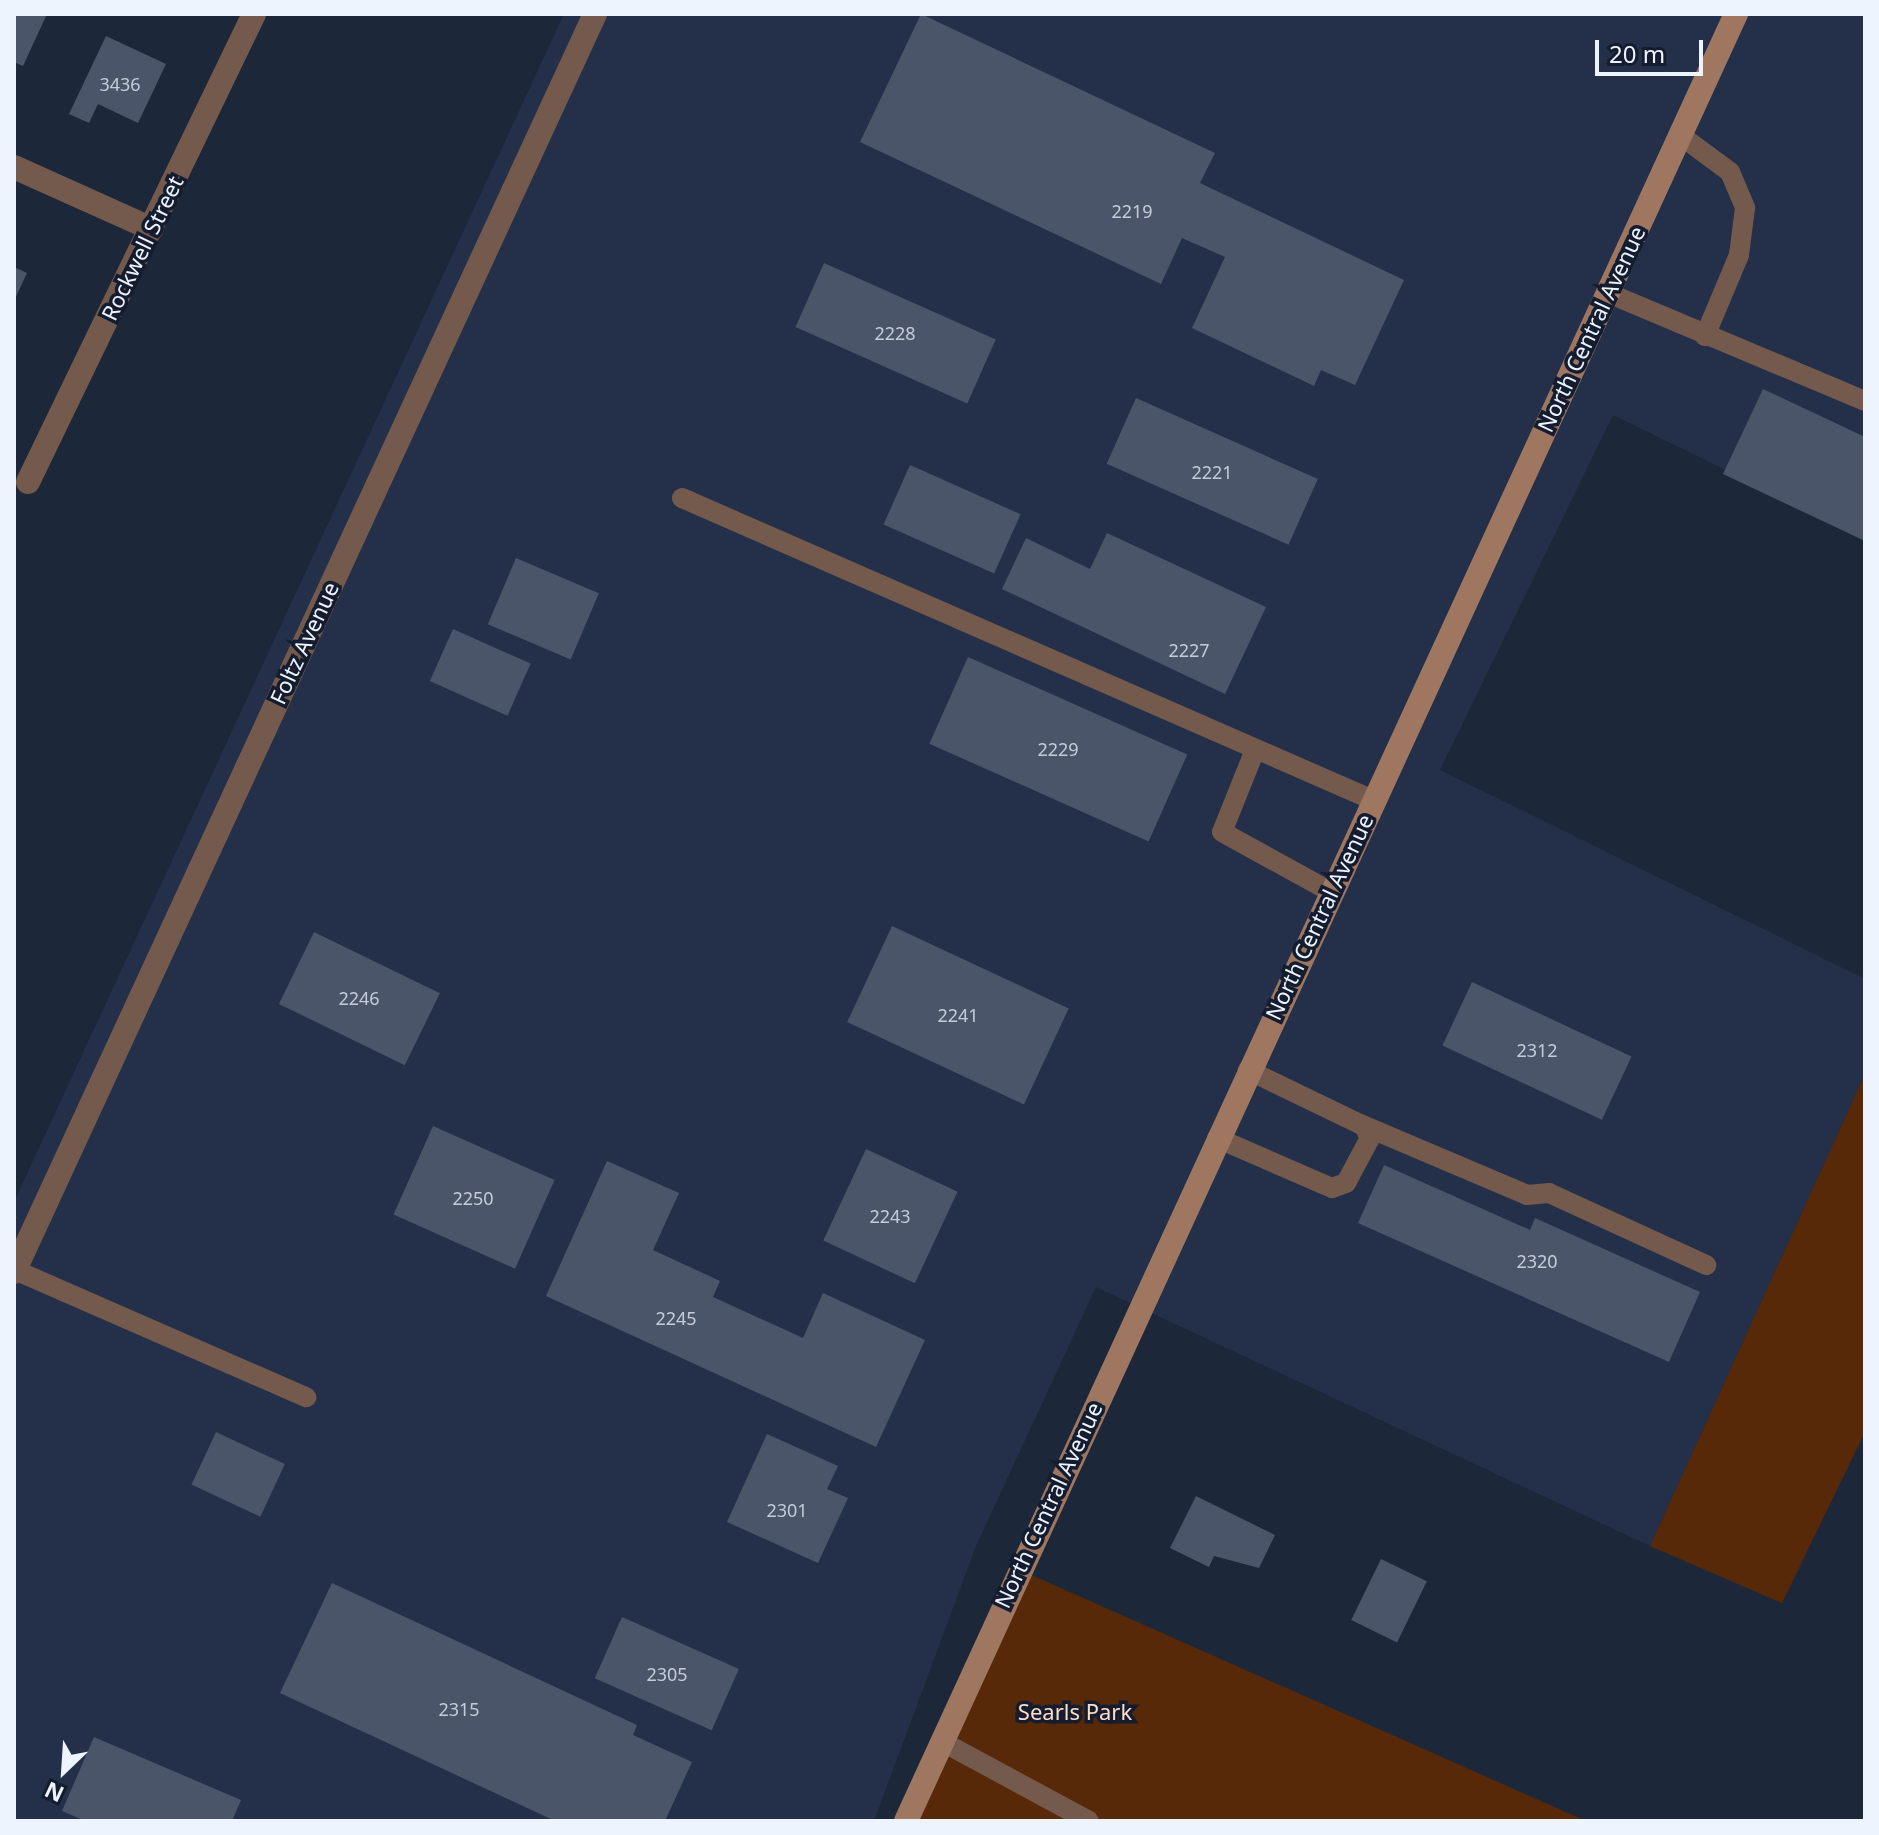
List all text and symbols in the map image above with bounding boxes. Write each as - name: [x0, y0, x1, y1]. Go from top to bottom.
- scale bar: [1599, 24, 1707, 74]
- text: 20 m: [1609, 37, 1665, 70]
- house number: 3436: [99, 73, 141, 95]
- street label: Rockwell Street: [96, 171, 188, 325]
- house number: 2219: [1111, 200, 1153, 222]
- street label: North Central Avenue: [1532, 222, 1650, 436]
- house number: 2228: [874, 322, 916, 344]
- house number: 2221: [1191, 461, 1233, 483]
- street label: Foltz Avenue: [264, 578, 344, 708]
- house number: 2227: [1168, 639, 1210, 661]
- house number: 2229: [1037, 738, 1079, 760]
- street label: North Central Avenue: [1260, 810, 1378, 1024]
- house number: 2246: [338, 987, 380, 1009]
- house number: 2241: [937, 1004, 979, 1026]
- house number: 2312: [1516, 1039, 1558, 1061]
- house number: 2250: [452, 1187, 494, 1209]
- house number: 2243: [869, 1205, 911, 1227]
- house number: 2320: [1516, 1250, 1558, 1272]
- house number: 2245: [655, 1307, 697, 1329]
- street label: North Central Avenue: [989, 1398, 1107, 1612]
- house number: 2301: [766, 1499, 808, 1521]
- house number: 2305: [646, 1663, 688, 1685]
- house number: 2315: [438, 1698, 480, 1720]
- park label: Searls Park: [1018, 1699, 1132, 1725]
- north arrow: [24, 1731, 104, 1811]
- text: N: [39, 1775, 68, 1810]

